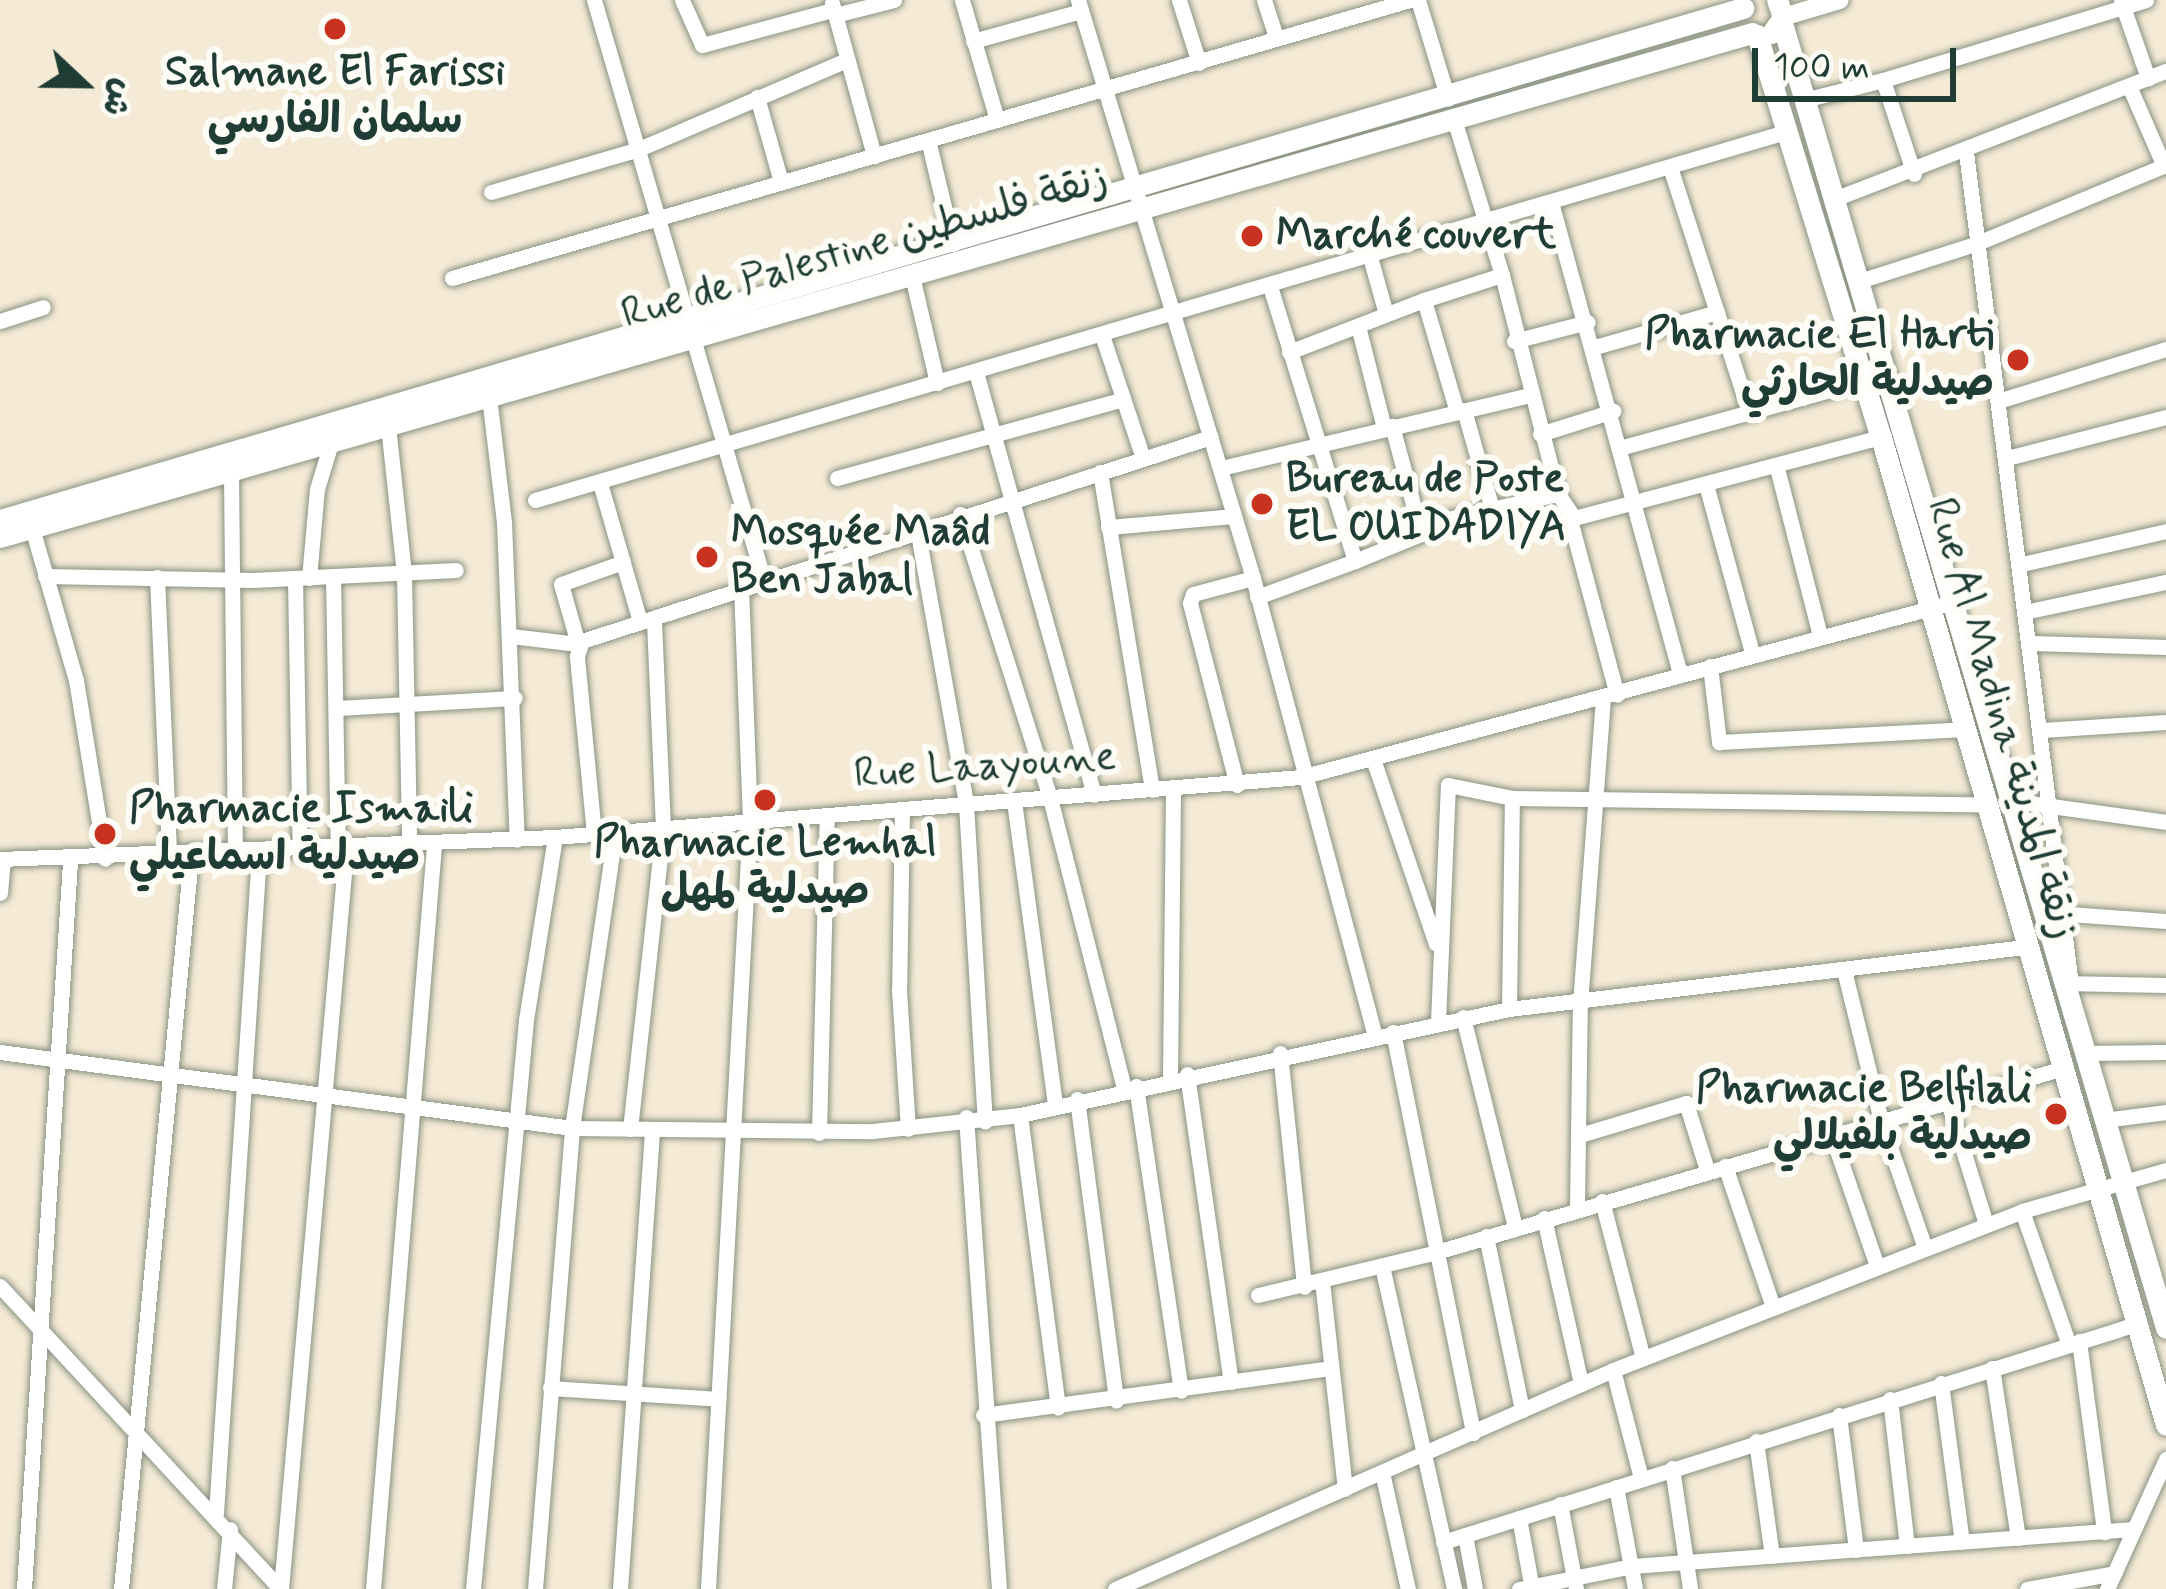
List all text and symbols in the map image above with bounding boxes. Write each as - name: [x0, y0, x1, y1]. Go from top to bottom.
- marker: Salmane El Farissi سلمان الفارسي: [322, 16, 348, 42]
- north arrow: [24, 24, 144, 144]
- scale bar: [1758, 24, 1962, 98]
- text: 100 m: [1773, 45, 1870, 92]
- place label: Salmane El Farissi سلمان الفارسي: [168, 48, 502, 146]
- text: ش: [90, 72, 145, 123]
- street label: Rue de Palestine زنقة فلسطين: [615, 154, 1115, 342]
- place label: Marché couvert: [1276, 211, 1556, 261]
- marker: Marché couvert: [1239, 223, 1265, 249]
- place label: Pharmacie El Harti صيدلية الحارثي: [1651, 311, 1994, 410]
- marker: Pharmacie El Harti صيدلية الحارثي: [2005, 347, 2031, 373]
- place label: Bureau de Poste EL OUIDADIYA: [1286, 455, 1569, 554]
- street label: Rue Al Madina زنقة المدينة: [1913, 489, 2089, 949]
- marker: Bureau de Poste EL OUIDADIYA: [1249, 491, 1275, 517]
- place label: Mosquée Maâd Ben Jabal: [731, 508, 991, 606]
- marker: Mosquée Maâd Ben Jabal: [694, 544, 720, 570]
- street label: Rue Laayoune: [858, 733, 1112, 801]
- place label: Pharmacie Ismaili صيدلية اسماعيلي: [129, 785, 467, 884]
- marker: Pharmacie Lemhal صيدلية لمهل: [752, 787, 778, 813]
- place label: Pharmacie Lemhal صيدلية لمهل: [595, 819, 935, 918]
- marker: Pharmacie Ismaili صيدلية اسماعيلي: [92, 821, 118, 847]
- place label: Pharmacie Belfilali صيدلية بلفيلالي: [1694, 1065, 2032, 1164]
- marker: Pharmacie Belfilali صيدلية بلفيلالي: [2043, 1101, 2069, 1127]

